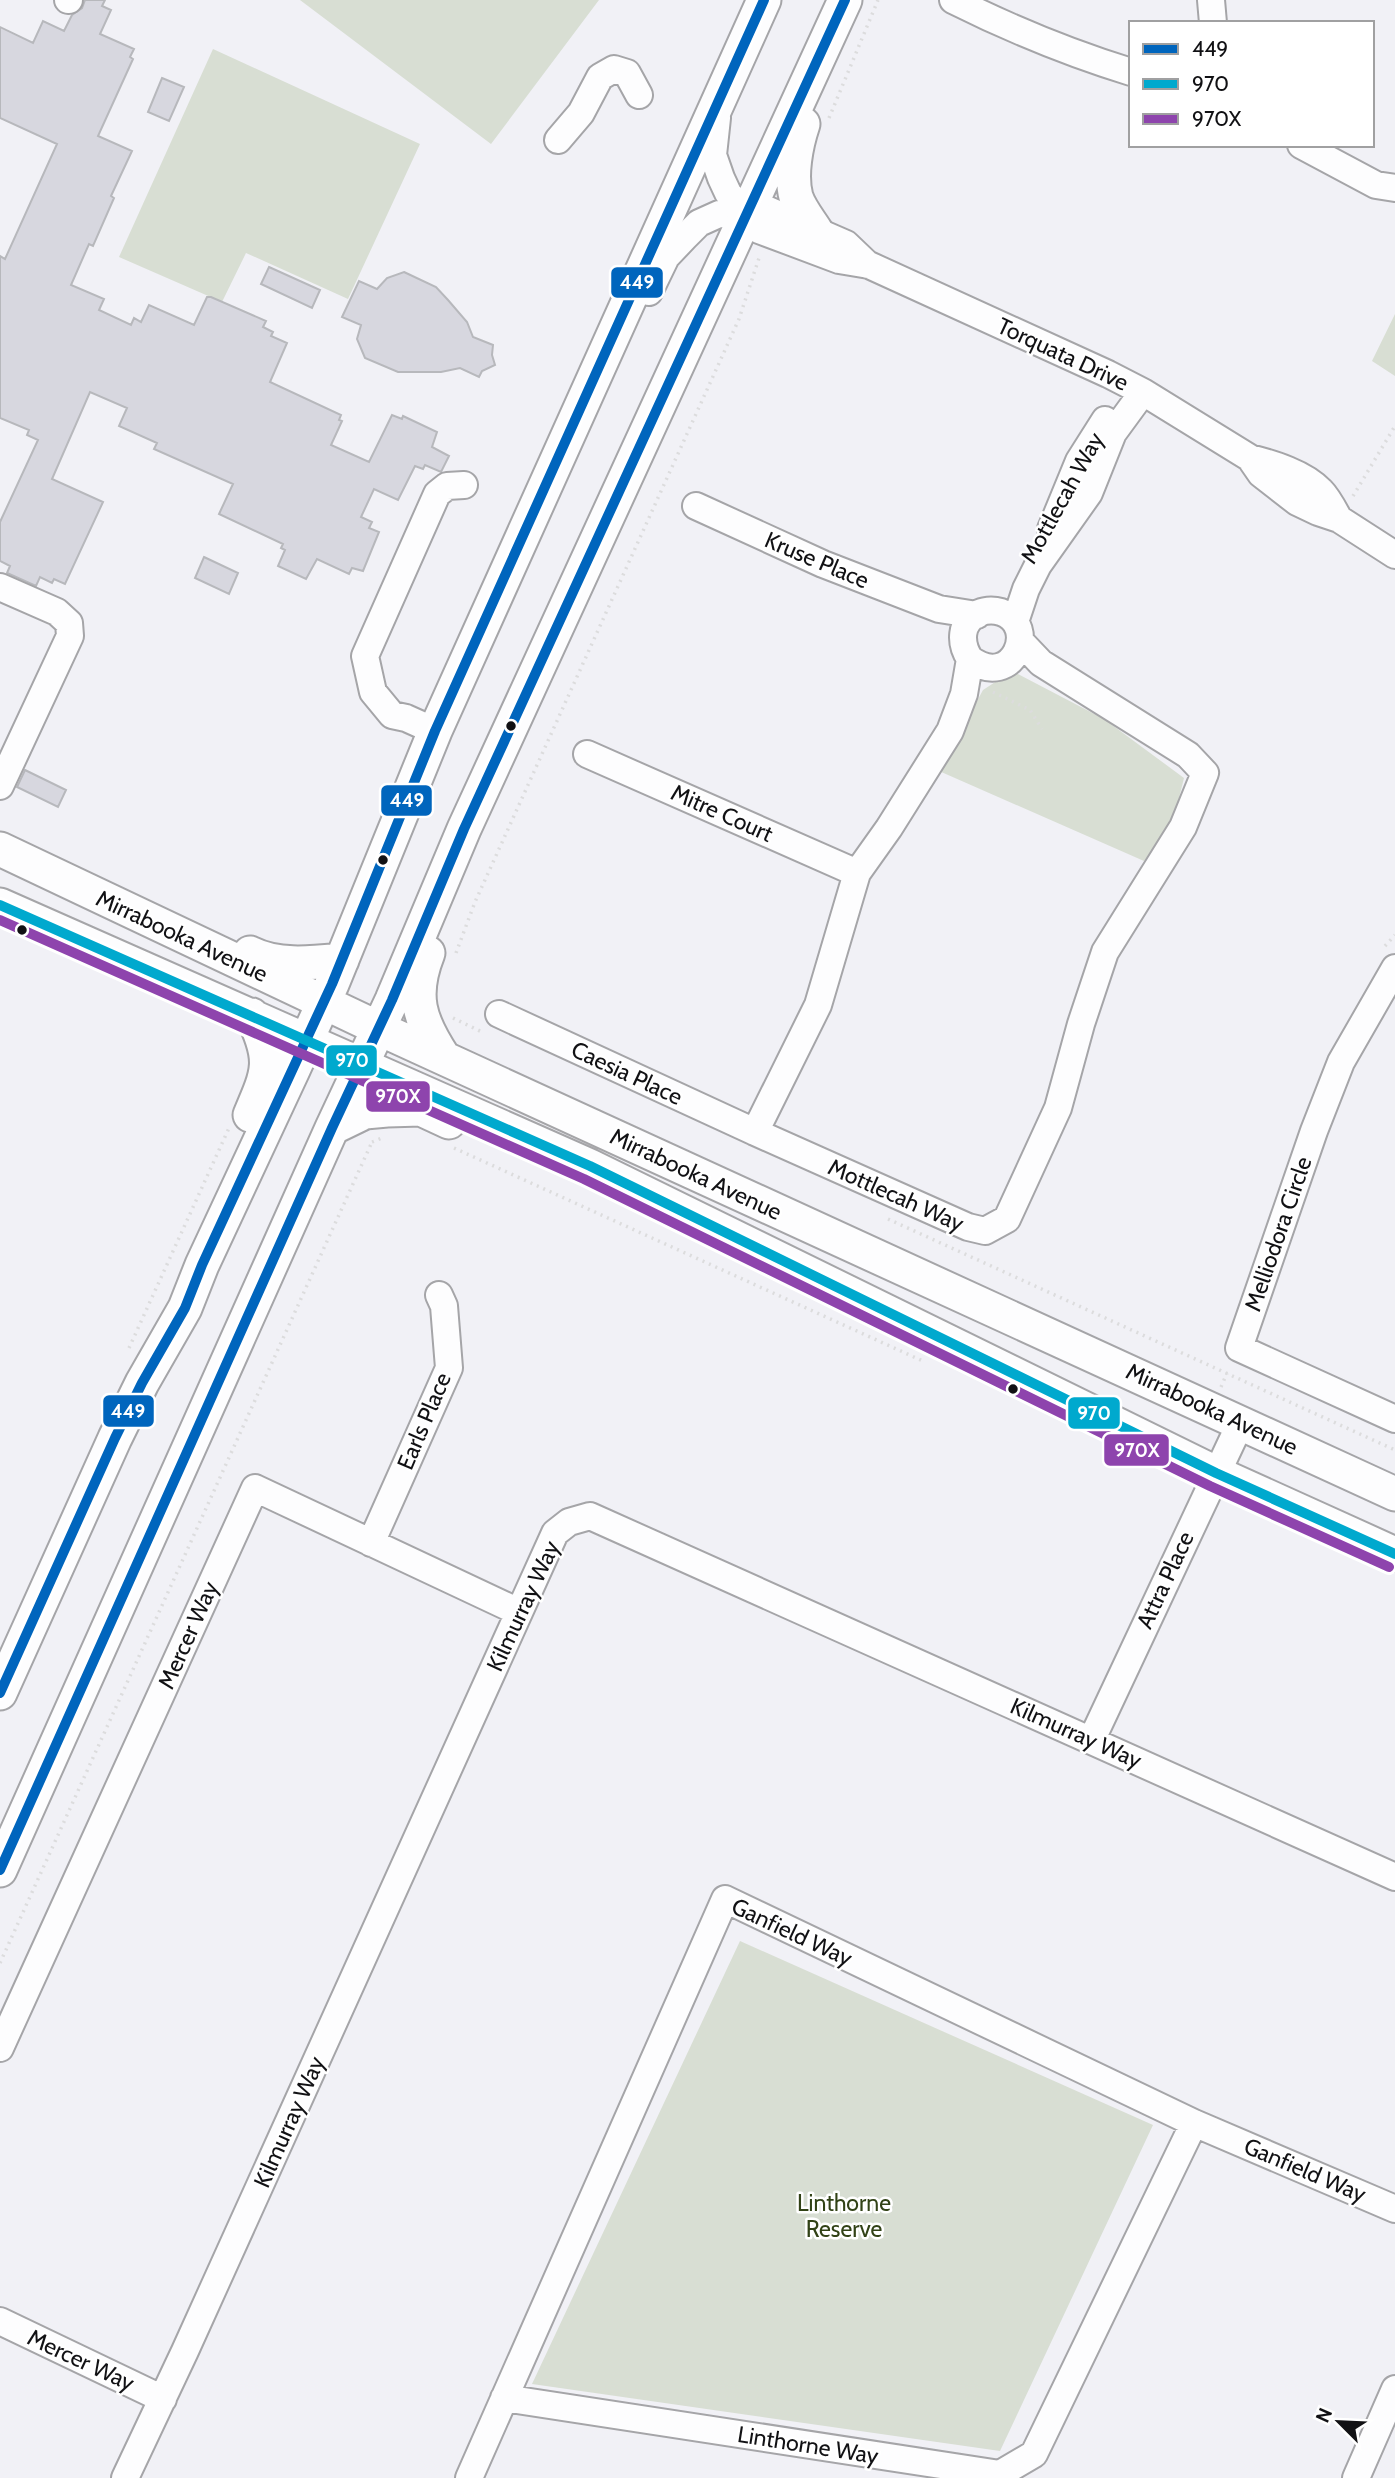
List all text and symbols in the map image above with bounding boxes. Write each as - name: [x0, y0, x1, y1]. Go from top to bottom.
- legend: [1129, 21, 1374, 147]
- text: 449: [1192, 36, 1228, 61]
- text: 970: [1192, 71, 1229, 96]
- text: 970X: [1192, 106, 1242, 131]
- line badge: 449: [610, 266, 664, 299]
- text: 449: [620, 271, 654, 294]
- street label: Torquata Drive: [993, 311, 1133, 397]
- street label: Mottlecah Way: [1014, 427, 1110, 568]
- street label: Kruse Place: [761, 526, 873, 595]
- unlabelled marker: [504, 719, 518, 733]
- street label: Mitre Court: [667, 778, 778, 848]
- line badge: 449: [380, 784, 433, 817]
- text: 449: [390, 789, 424, 812]
- unlabelled marker: [376, 853, 390, 867]
- street label: Mirrabooka Avenue: [92, 884, 272, 988]
- unlabelled marker: [15, 923, 29, 937]
- street label: Caesia Place: [567, 1035, 687, 1111]
- line badge: 970: [325, 1044, 378, 1077]
- text: 970: [335, 1049, 369, 1072]
- line badge: 970X: [365, 1080, 431, 1113]
- text: 970X: [375, 1085, 421, 1108]
- street label: Mirrabooka Avenue: [606, 1122, 786, 1226]
- street label: Mottlecah Way: [824, 1153, 969, 1238]
- street label: Melliodora Circle: [1238, 1153, 1318, 1315]
- street label: Mirrabooka Avenue: [1122, 1357, 1302, 1461]
- street label: Earls Place: [391, 1368, 457, 1474]
- unlabelled marker: [1006, 1382, 1020, 1396]
- line badge: 449: [102, 1394, 155, 1428]
- line badge: 970: [1067, 1396, 1121, 1430]
- text: 449: [111, 1400, 145, 1423]
- text: 970: [1077, 1402, 1111, 1425]
- line badge: 970X: [1103, 1433, 1170, 1467]
- text: 970X: [1114, 1439, 1160, 1462]
- street label: Attra Place: [1130, 1527, 1200, 1633]
- street label: Kilmurray Way: [481, 1536, 566, 1676]
- street label: Mercer Way: [152, 1577, 224, 1693]
- street label: Kilmurray Way: [1006, 1692, 1146, 1775]
- street label: Ganfield Way: [727, 1892, 857, 1972]
- street label: Kilmurray Way: [248, 2052, 331, 2192]
- street label: Ganfield Way: [1240, 2132, 1371, 2208]
- park label: Linthorne Reserve: [797, 2189, 891, 2243]
- street label: Mercer Way: [23, 2323, 139, 2397]
- north arrow: [1304, 2387, 1374, 2457]
- text: N: [1311, 2404, 1337, 2426]
- street label: Linthorne Way: [736, 2420, 881, 2470]

